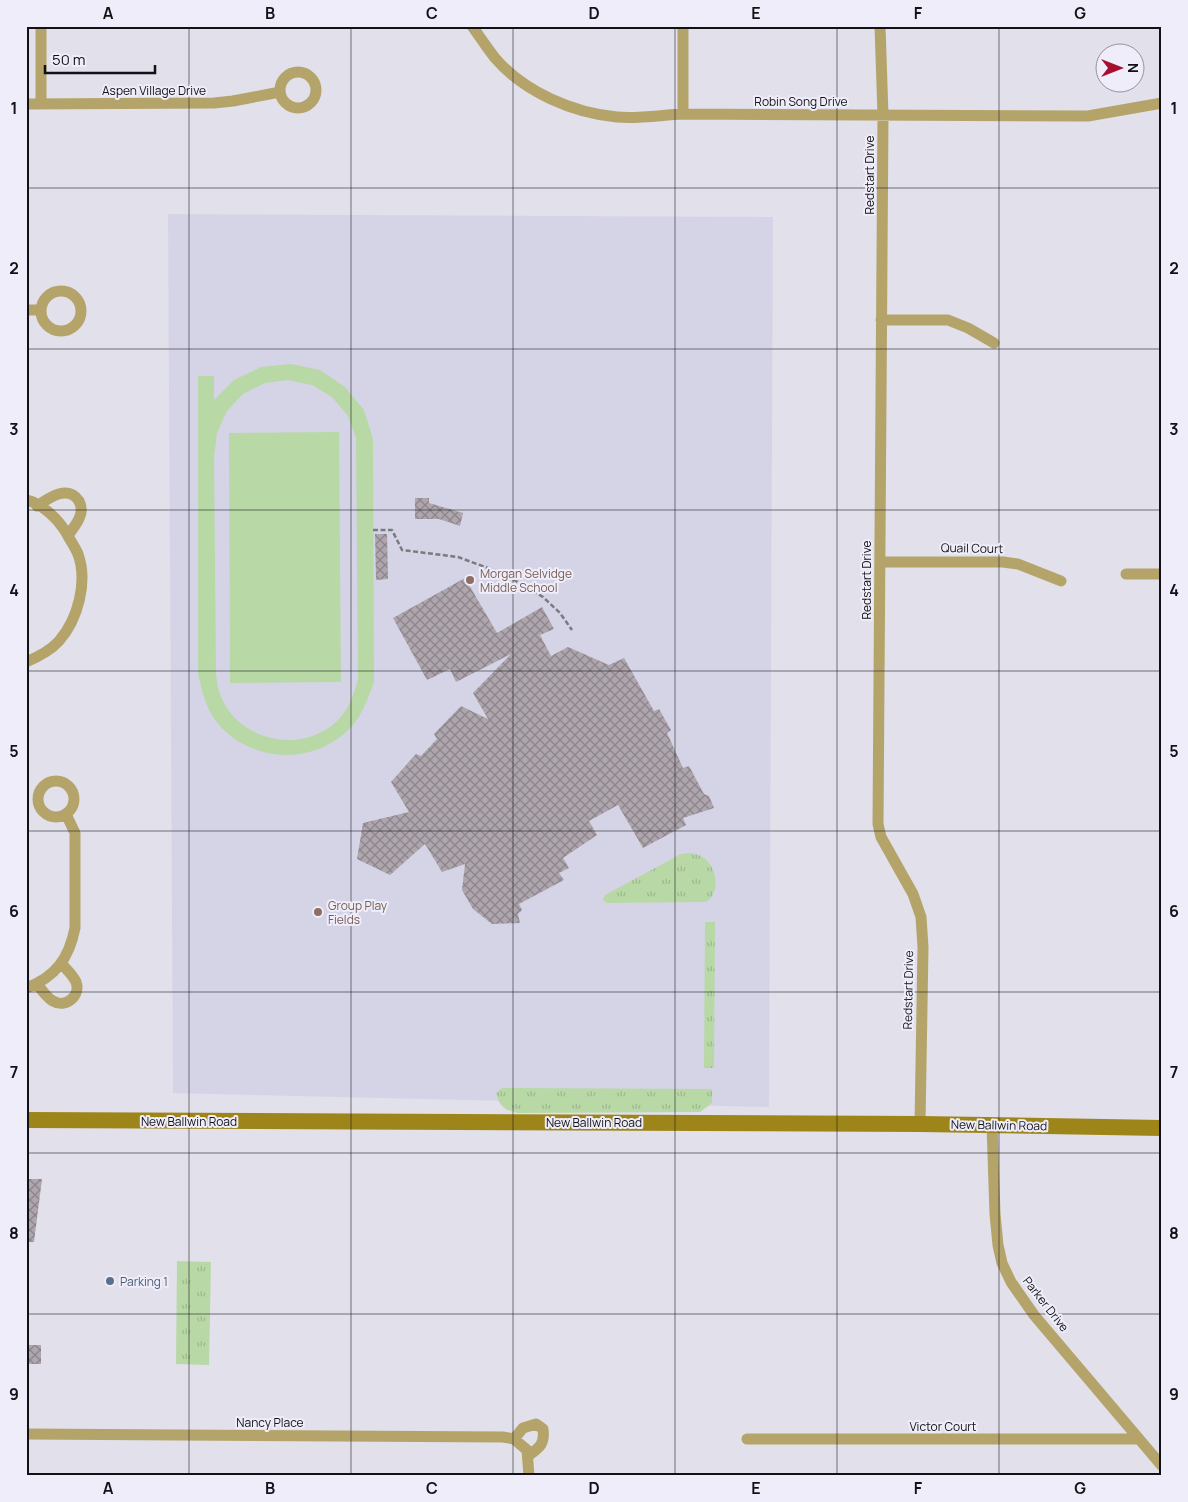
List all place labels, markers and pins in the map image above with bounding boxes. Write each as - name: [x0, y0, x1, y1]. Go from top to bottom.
- place label: Morgan Selvidge Middle School: [480, 565, 572, 596]
- marker: Morgan Selvidge Middle School: [464, 574, 476, 586]
- place label: Group Play Fields: [328, 897, 388, 928]
- marker: Group Play Fields: [312, 906, 324, 918]
- place label: Parking 1: [120, 1273, 168, 1290]
- marker: Parking 1: [104, 1275, 116, 1287]

